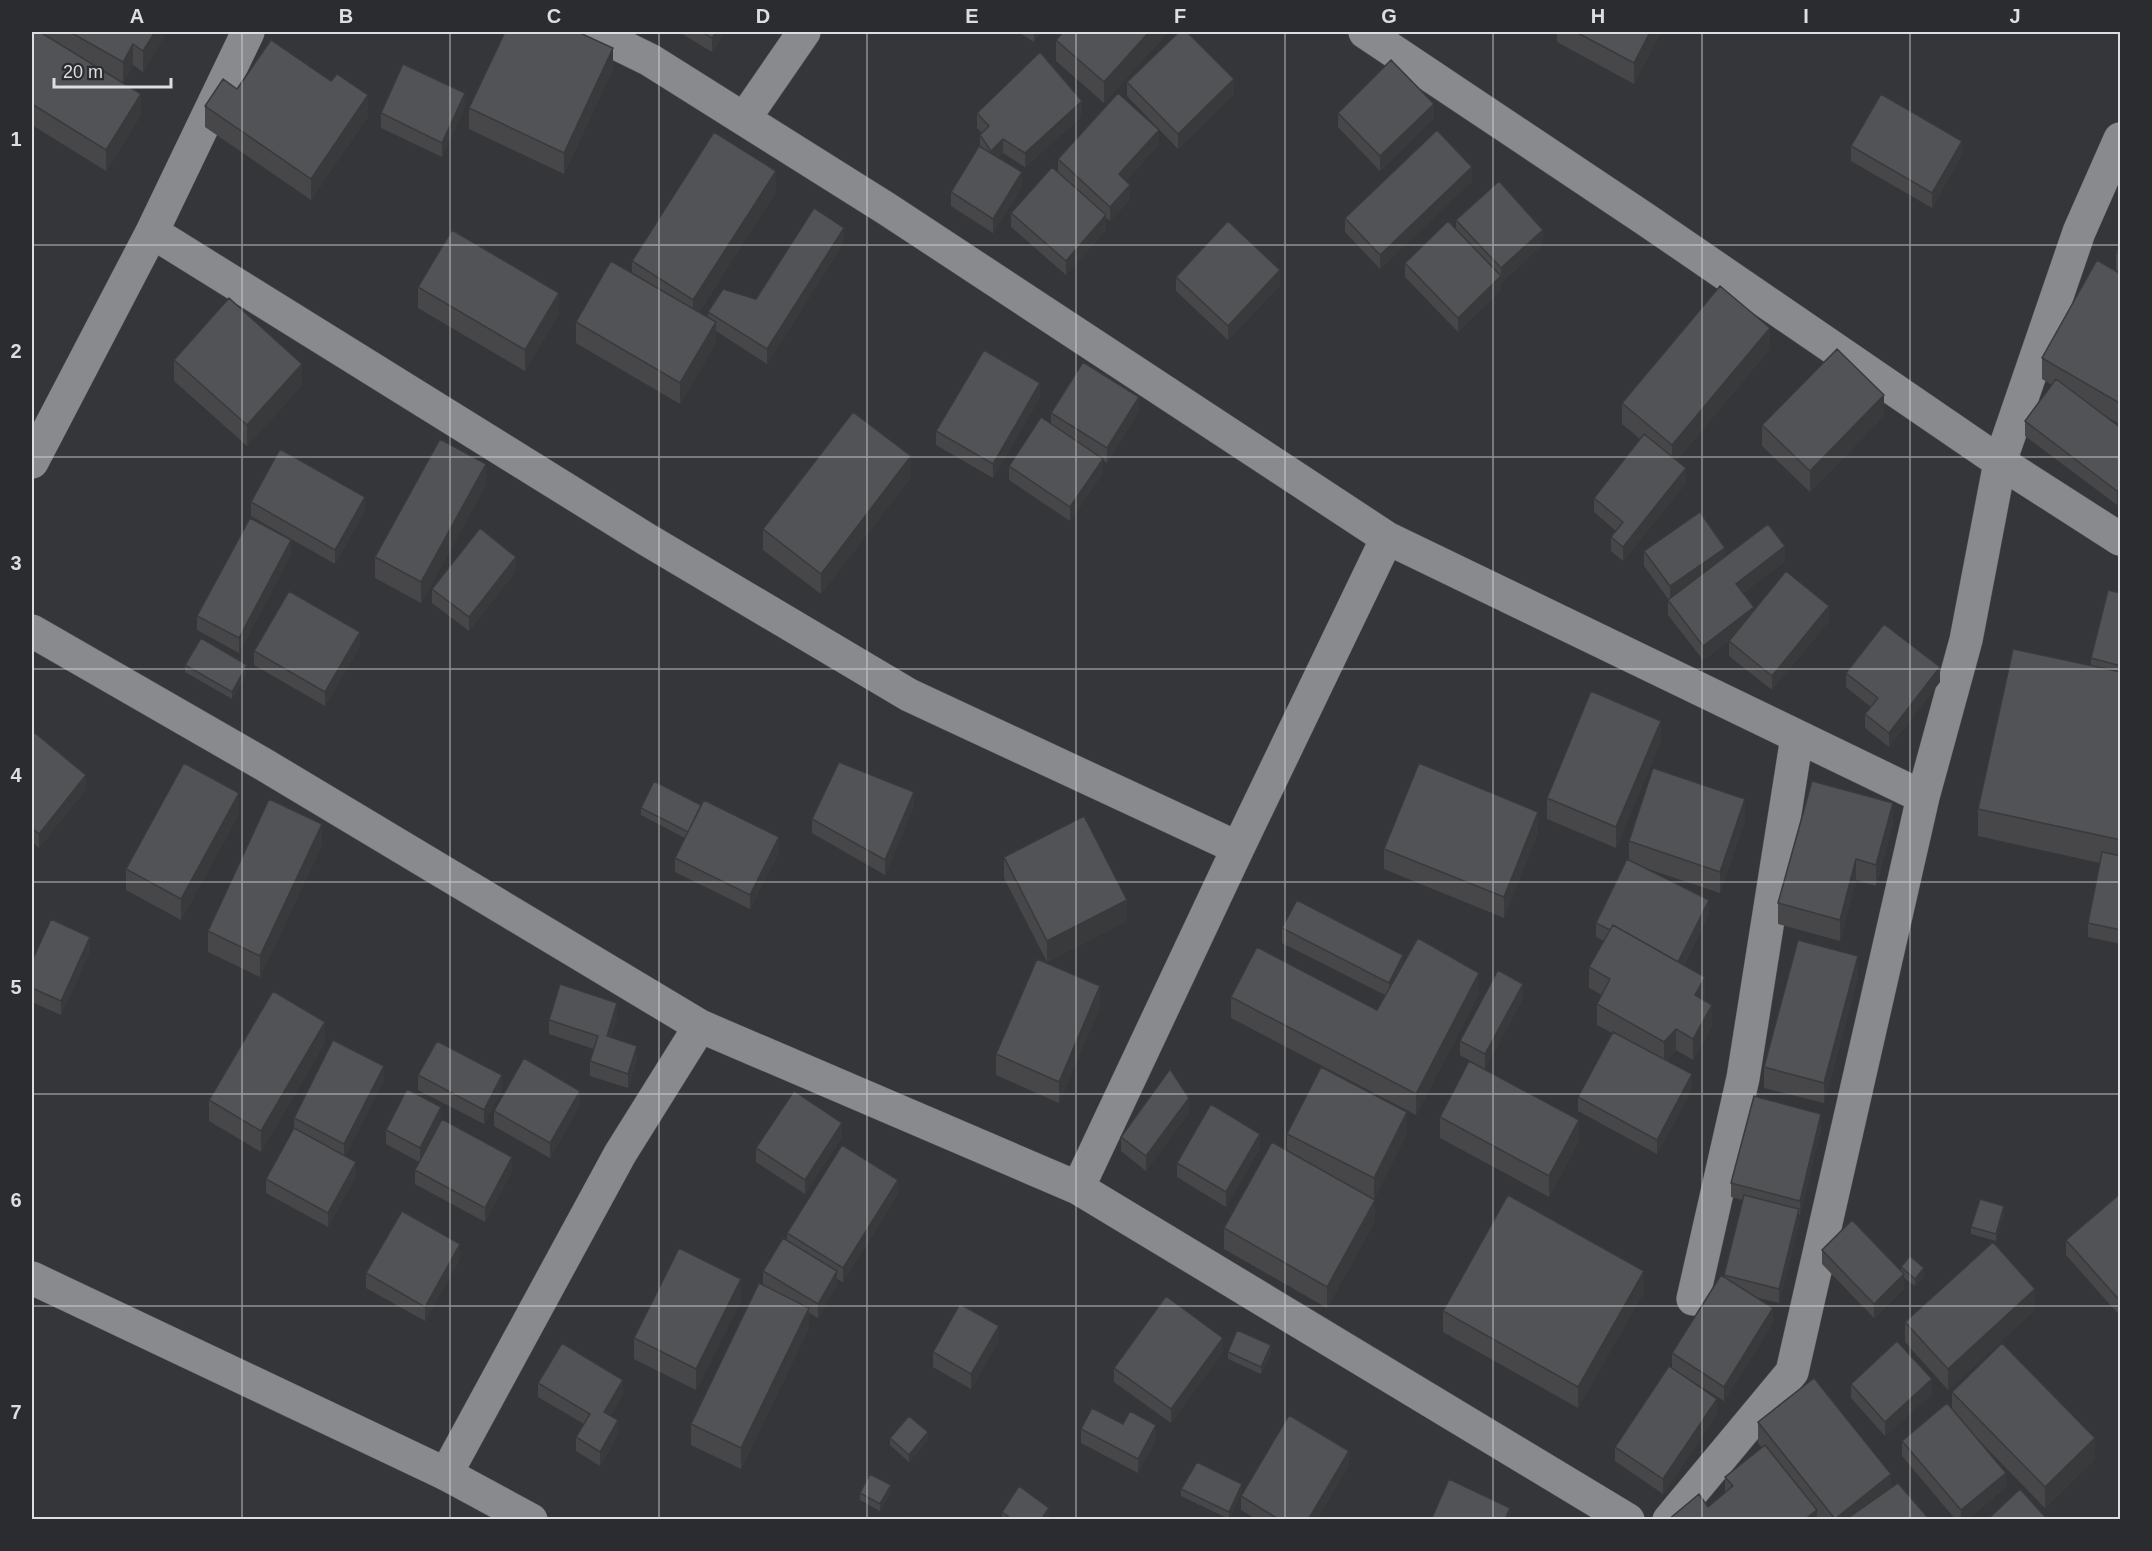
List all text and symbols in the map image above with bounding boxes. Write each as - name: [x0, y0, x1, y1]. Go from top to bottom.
- text: A: [130, 5, 144, 27]
- text: B: [339, 5, 353, 27]
- text: C: [547, 5, 561, 27]
- text: D: [756, 5, 770, 27]
- text: E: [965, 5, 979, 27]
- text: F: [1174, 5, 1186, 27]
- text: G: [1381, 5, 1397, 27]
- text: H: [1591, 5, 1605, 27]
- text: I: [1803, 5, 1809, 27]
- text: J: [2009, 5, 2021, 27]
- scale bar: [54, 51, 171, 89]
- text: 20 m: [63, 62, 103, 82]
- text: 1: [10, 128, 22, 150]
- text: 2: [10, 340, 22, 362]
- text: 3: [10, 552, 22, 574]
- text: 4: [10, 764, 22, 786]
- text: 5: [10, 976, 22, 998]
- text: 6: [10, 1189, 22, 1211]
- text: 7: [10, 1401, 22, 1423]

